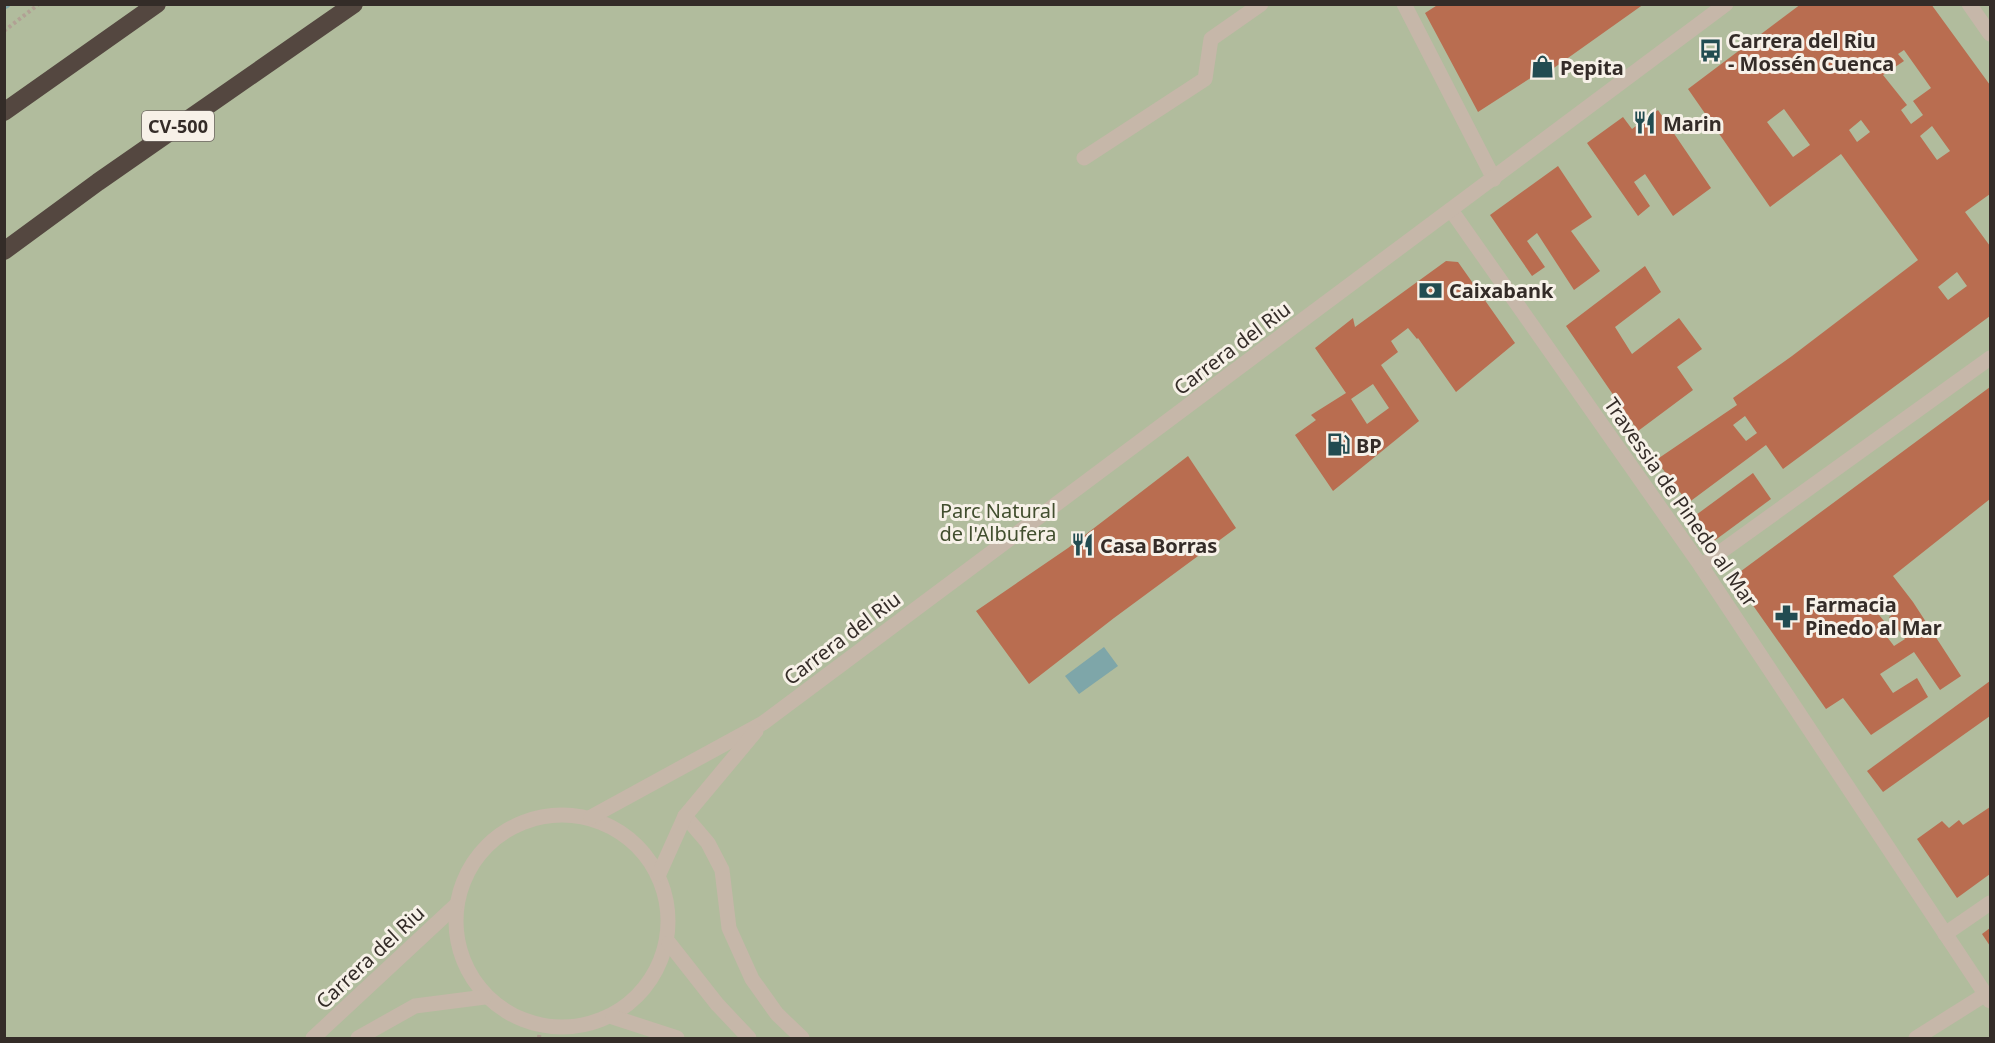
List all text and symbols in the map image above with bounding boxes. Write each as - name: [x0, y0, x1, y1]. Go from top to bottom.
- place label: Carrera del Riu - Mossén Cuenca: [1728, 27, 1894, 77]
- bus stop icon: Carrera del Riu - Mossén Cuenca: [1697, 38, 1723, 64]
- shop icon: Pepita: [1529, 54, 1555, 80]
- place label: Pepita: [1560, 54, 1624, 81]
- restaurant icon: Marin: [1632, 110, 1658, 136]
- place label: Marin: [1663, 110, 1722, 137]
- road number: CV-500: [142, 111, 214, 141]
- bank icon: Caixabank: [1418, 277, 1444, 303]
- place label: Caixabank: [1449, 277, 1554, 304]
- street label: Carrera del Riu: [1168, 295, 1296, 401]
- street label: Travessia de Pinedo al Mar: [1598, 392, 1764, 612]
- fuel station icon: BP: [1325, 432, 1351, 458]
- place label: BP: [1356, 432, 1382, 459]
- park label: Parc Natural de l'Albufera: [940, 497, 1056, 547]
- restaurant icon: Casa Borras: [1069, 532, 1095, 558]
- place label: Casa Borras: [1100, 532, 1217, 559]
- street label: Carrera del Riu: [778, 585, 906, 691]
- place label: Farmacia Pinedo al Mar: [1805, 591, 1942, 641]
- pharmacy icon: Farmacia Pinedo al Mar: [1774, 603, 1800, 629]
- street label: Carrera del Riu: [310, 900, 430, 1014]

